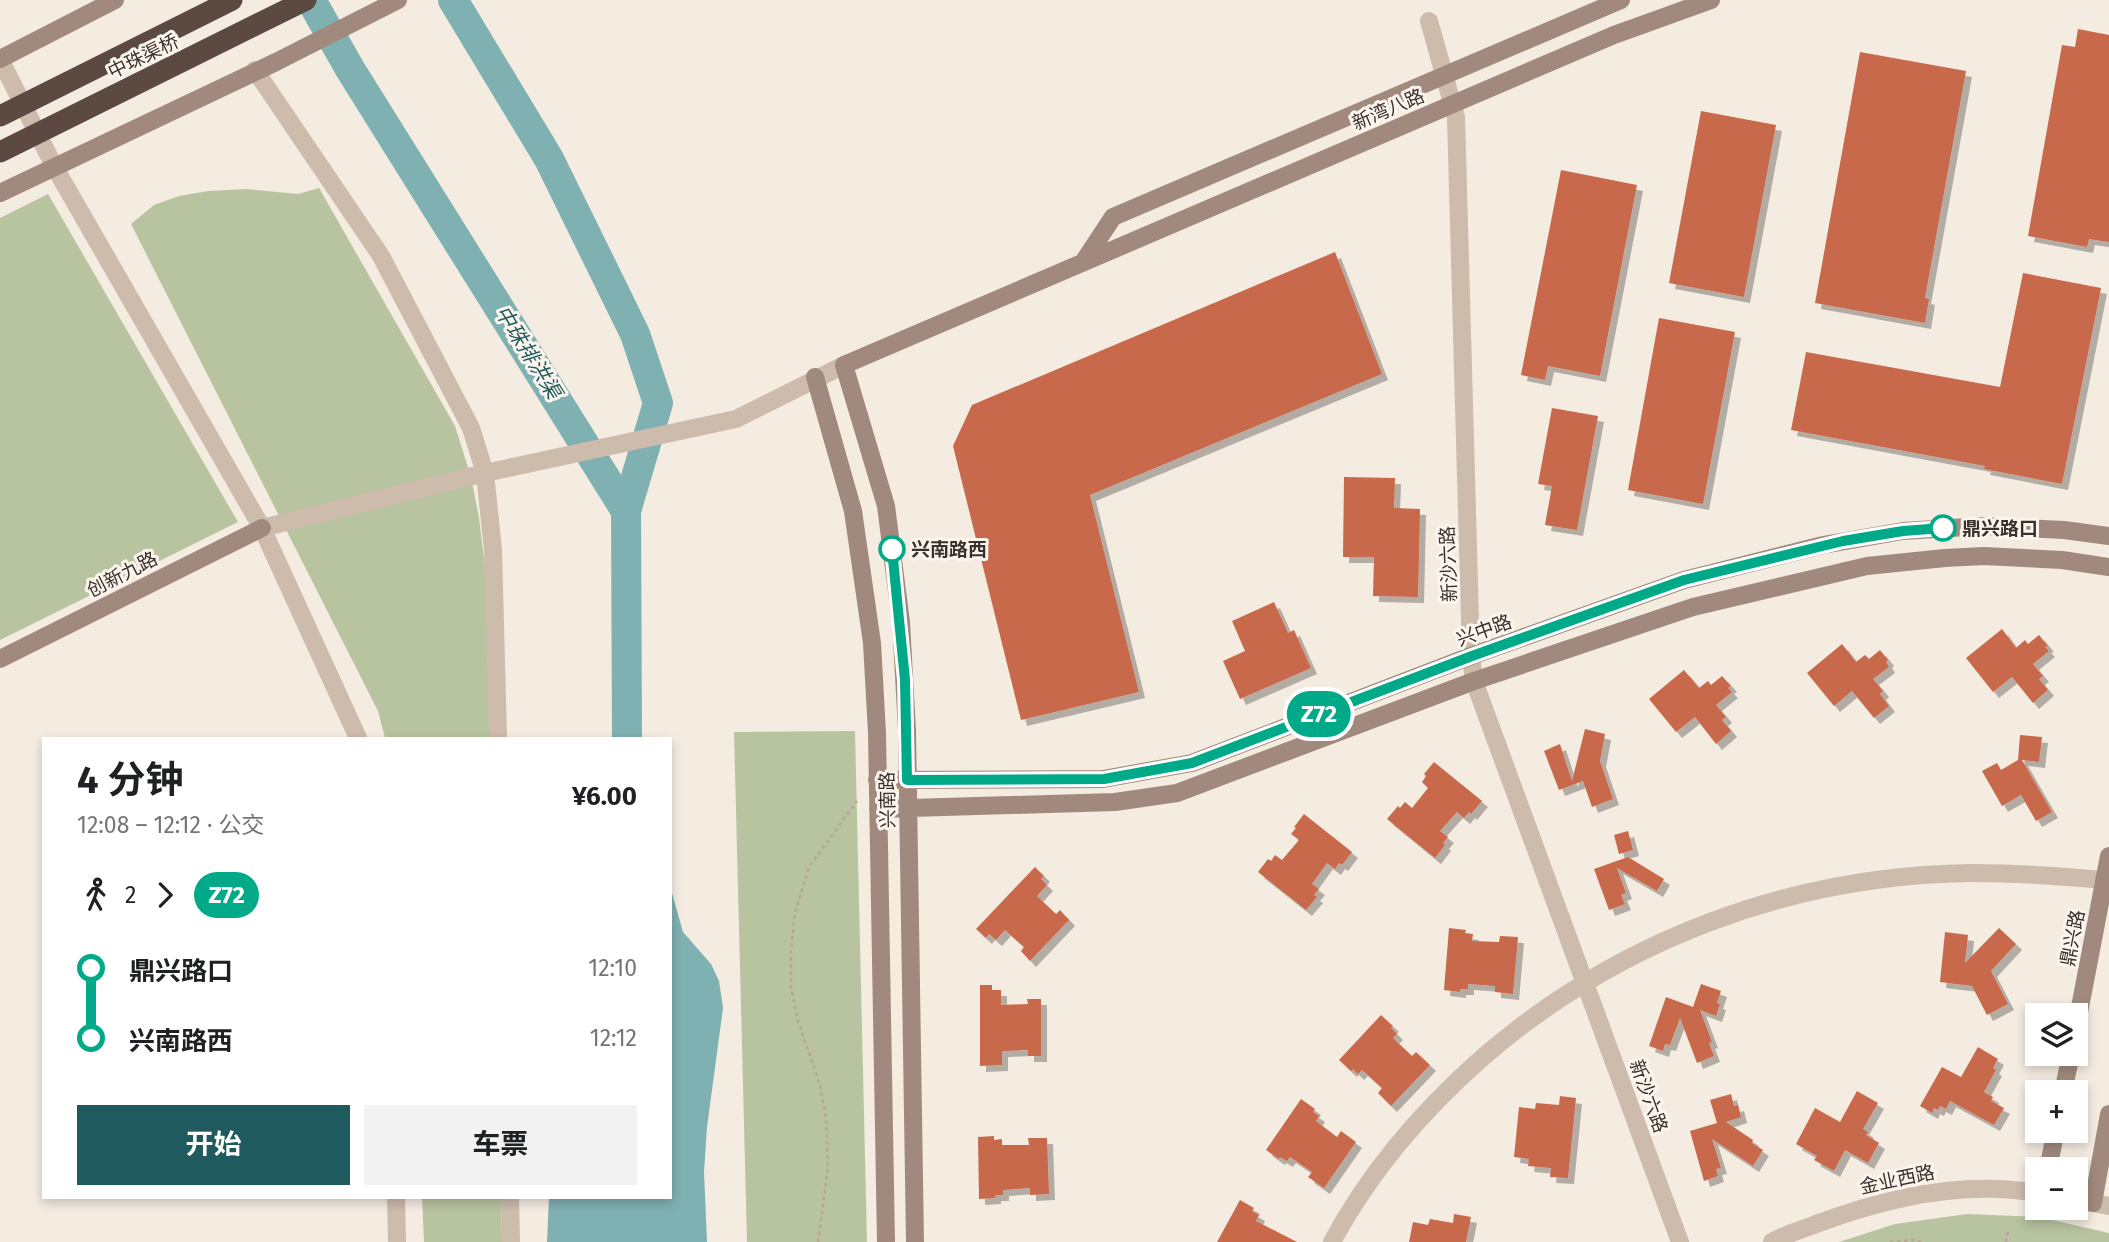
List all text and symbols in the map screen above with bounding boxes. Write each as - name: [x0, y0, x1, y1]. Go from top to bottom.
- street label: 中珠渠桥: [104, 29, 182, 83]
- street label: 新湾八路: [1349, 84, 1428, 135]
- water label: 中珠排洪渠: [489, 301, 568, 406]
- marker: 鼎兴路口: [1930, 515, 1956, 541]
- place label: 鼎兴路口: [1962, 517, 2038, 540]
- street label: 新沙六路: [1436, 526, 1461, 602]
- marker: 兴南路西: [879, 536, 905, 562]
- place label: 兴南路西: [911, 538, 987, 561]
- street label: 创新九路: [83, 547, 161, 602]
- street label: 兴中路: [1453, 610, 1515, 651]
- line badge: Z72: [1279, 691, 1359, 737]
- text: Z72: [1301, 700, 1337, 728]
- text: 4 分钟: [77, 757, 183, 803]
- street label: 兴南路: [876, 771, 899, 829]
- text: ¥6.00: [572, 781, 637, 812]
- text: 12:08 – 12:12 · 公交: [77, 811, 265, 839]
- icon: walk: [77, 876, 115, 914]
- icon: forward: [146, 876, 184, 914]
- text: 2: [125, 881, 136, 909]
- text: Z72: [208, 881, 245, 909]
- street label: 鼎兴路: [2056, 908, 2089, 968]
- text: 12:10: [588, 954, 637, 982]
- text: 鼎兴路口: [129, 956, 233, 987]
- map controls: [2025, 1003, 2088, 1220]
- button: layers: [2025, 1003, 2088, 1066]
- text: 12:12: [590, 1024, 637, 1052]
- text: 兴南路西: [129, 1026, 233, 1057]
- street label: 新沙六路: [1625, 1057, 1672, 1136]
- button: +: [2025, 1080, 2088, 1143]
- button: 开始: [77, 1105, 350, 1185]
- button: 车票: [364, 1105, 637, 1185]
- button: −: [2025, 1157, 2088, 1220]
- street label: 金业西路: [1858, 1160, 1937, 1199]

